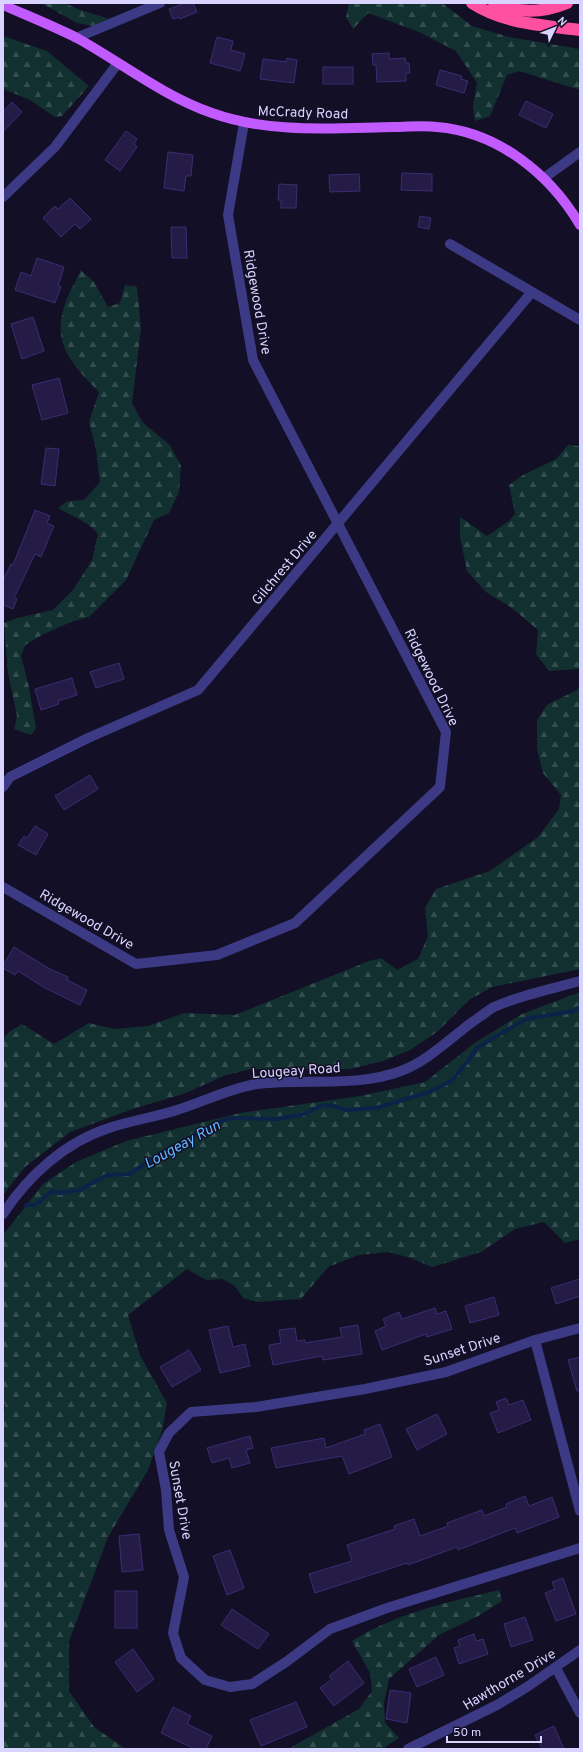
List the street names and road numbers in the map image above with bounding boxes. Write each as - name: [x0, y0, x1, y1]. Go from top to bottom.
- street label: McCrady Road: [257, 103, 349, 124]
- street label: Ridgewood Drive: [239, 248, 274, 356]
- street label: Gilchrest Drive: [249, 527, 321, 609]
- street label: Ridgewood Drive: [400, 626, 462, 729]
- street label: Ridgewood Drive: [36, 886, 136, 954]
- street label: Lougeay Road: [251, 1060, 341, 1083]
- street label: Sunset Drive: [422, 1330, 503, 1371]
- street label: Sunset Drive: [164, 1459, 195, 1541]
- street label: Hawthorne Drive: [460, 1646, 559, 1715]

